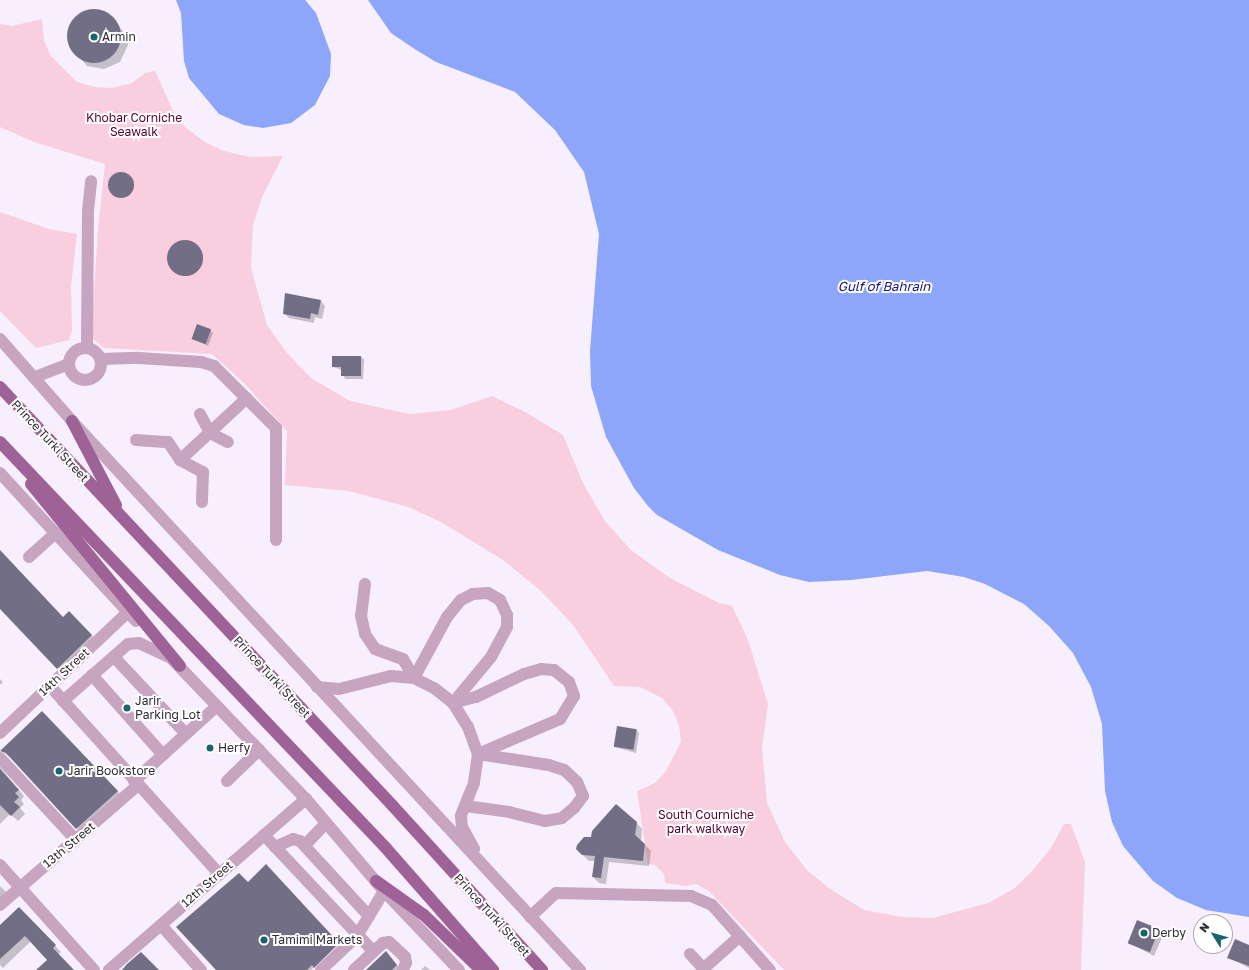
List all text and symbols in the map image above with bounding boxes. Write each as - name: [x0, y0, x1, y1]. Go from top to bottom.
- place label: Armin: [102, 30, 136, 44]
- marker: Armin: [89, 32, 99, 42]
- park label: Khobar Corniche Seawalk: [86, 111, 182, 139]
- water label: Gulf of Bahrain: [838, 278, 930, 294]
- street label: Prince Turki Street: [8, 397, 92, 485]
- street label: Prince Turki Street: [230, 633, 314, 721]
- street label: 14th Street: [36, 645, 92, 699]
- place label: Jarir Parking Lot: [135, 694, 201, 722]
- marker: Jarir Parking Lot: [122, 703, 132, 713]
- place label: Herfy: [218, 741, 250, 755]
- marker: Herfy: [205, 743, 215, 753]
- place label: Jarir Bookstore: [67, 764, 155, 778]
- marker: Jarir Bookstore: [54, 766, 64, 776]
- park label: South Courniche park walkway: [658, 808, 754, 836]
- street label: 13th Street: [40, 819, 98, 871]
- street label: 12th Street: [178, 858, 236, 910]
- street label: Prince Turki Street: [451, 871, 533, 959]
- north arrow: [1193, 914, 1233, 954]
- text: N: [1196, 920, 1212, 934]
- place label: Derby: [1152, 926, 1186, 940]
- marker: Derby: [1139, 928, 1149, 938]
- place label: Tamimi Markets: [272, 933, 362, 947]
- marker: Tamimi Markets: [259, 935, 269, 945]

